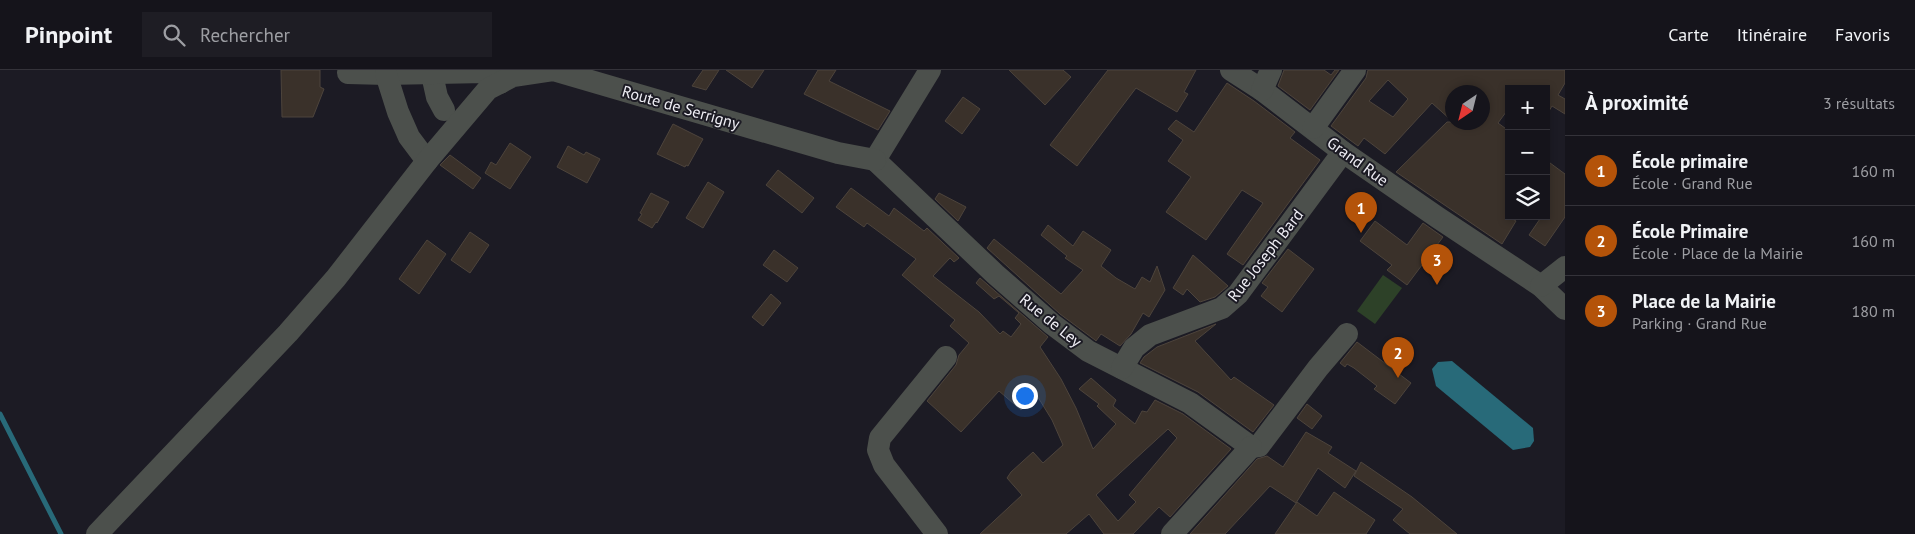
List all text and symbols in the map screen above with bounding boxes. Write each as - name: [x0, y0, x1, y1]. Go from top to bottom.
- search box: [142, 12, 492, 57]
- text: Pinpoint: [25, 19, 112, 50]
- icon: search: [160, 21, 188, 49]
- text: Rechercher: [200, 23, 290, 47]
- text: Carte: [1668, 23, 1709, 46]
- text: Itinéraire: [1737, 23, 1807, 46]
- text: Favoris: [1835, 23, 1890, 46]
- street label: Route de Serrigny: [620, 81, 743, 133]
- north arrow: [1445, 85, 1490, 130]
- map controls: [1505, 85, 1550, 220]
- button: +: [1505, 85, 1550, 130]
- text: À proximité: [1585, 89, 1689, 116]
- text: 3 résultats: [1823, 93, 1895, 113]
- button: −: [1505, 130, 1550, 175]
- street label: Grand Rue: [1323, 132, 1393, 190]
- text: École primaire: [1632, 149, 1748, 173]
- text: 1: [1596, 161, 1606, 181]
- text: 160 m: [1852, 161, 1895, 181]
- text: École · Grand Rue: [1632, 173, 1753, 193]
- button: layers: [1505, 175, 1550, 220]
- pin: 1: [1345, 192, 1377, 233]
- street label: Rue Joseph Bard: [1223, 205, 1307, 305]
- text: École Primaire: [1632, 219, 1748, 243]
- text: 2: [1596, 231, 1606, 251]
- text: 160 m: [1852, 231, 1895, 251]
- text: École · Place de la Mairie: [1632, 243, 1803, 263]
- pin: 3: [1421, 244, 1453, 285]
- street label: Rue de Ley: [1016, 289, 1086, 351]
- text: Place de la Mairie: [1632, 289, 1776, 313]
- text: 3: [1596, 301, 1606, 321]
- text: 180 m: [1852, 301, 1895, 321]
- text: Parking · Grand Rue: [1632, 313, 1767, 333]
- pin: 2: [1382, 337, 1414, 378]
- your location: [1012, 383, 1038, 409]

